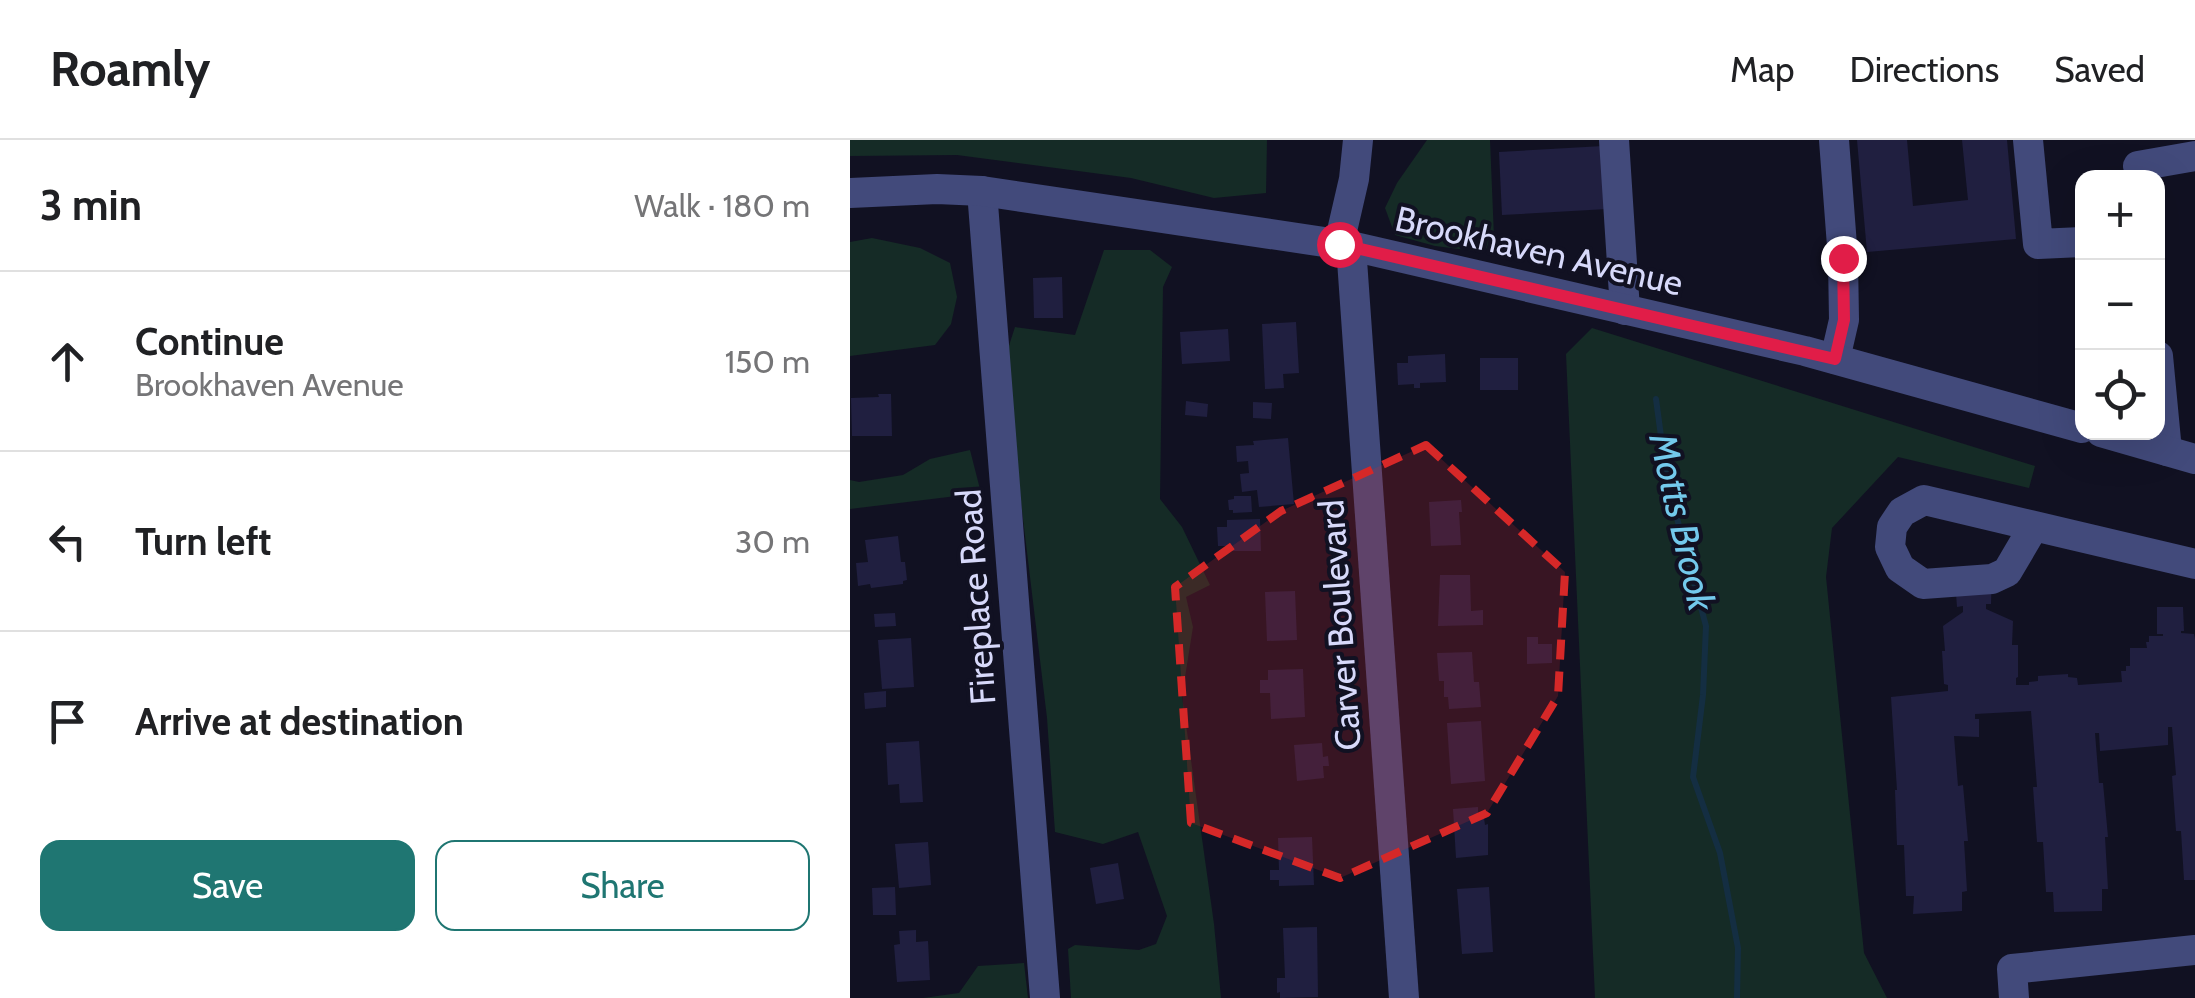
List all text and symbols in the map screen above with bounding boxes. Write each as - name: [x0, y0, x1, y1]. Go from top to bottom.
- text: Roamly: [50, 40, 210, 98]
- text: Map: [1730, 48, 1795, 91]
- text: Directions: [1850, 48, 1999, 91]
- text: Saved: [2054, 48, 2145, 91]
- map controls: [2075, 170, 2165, 440]
- button: +: [2075, 170, 2165, 260]
- text: 3 min: [40, 179, 142, 231]
- text: Walk · 180 m: [634, 186, 810, 225]
- street label: Brookhaven Avenue: [1391, 197, 1687, 305]
- route start: [1317, 222, 1363, 268]
- route end: [1821, 236, 1867, 282]
- button: −: [2075, 260, 2165, 350]
- text: Continue: [135, 318, 284, 365]
- icon: ahead: [40, 334, 95, 389]
- text: 150 m: [725, 342, 810, 381]
- button: locate: [2075, 350, 2165, 440]
- text: Brookhaven Avenue: [135, 365, 404, 404]
- water label: Motts Brook: [1639, 427, 1726, 617]
- street label: Fireplace Road: [947, 488, 1004, 706]
- street label: Carver Boulevard: [1309, 498, 1370, 752]
- icon: left: [40, 514, 95, 569]
- text: Turn left: [135, 518, 271, 565]
- text: 30 m: [735, 522, 810, 561]
- icon: arrive: [40, 694, 95, 749]
- text: Arrive at destination: [135, 698, 464, 745]
- button: Save: [40, 840, 415, 931]
- button: Share: [435, 840, 810, 931]

